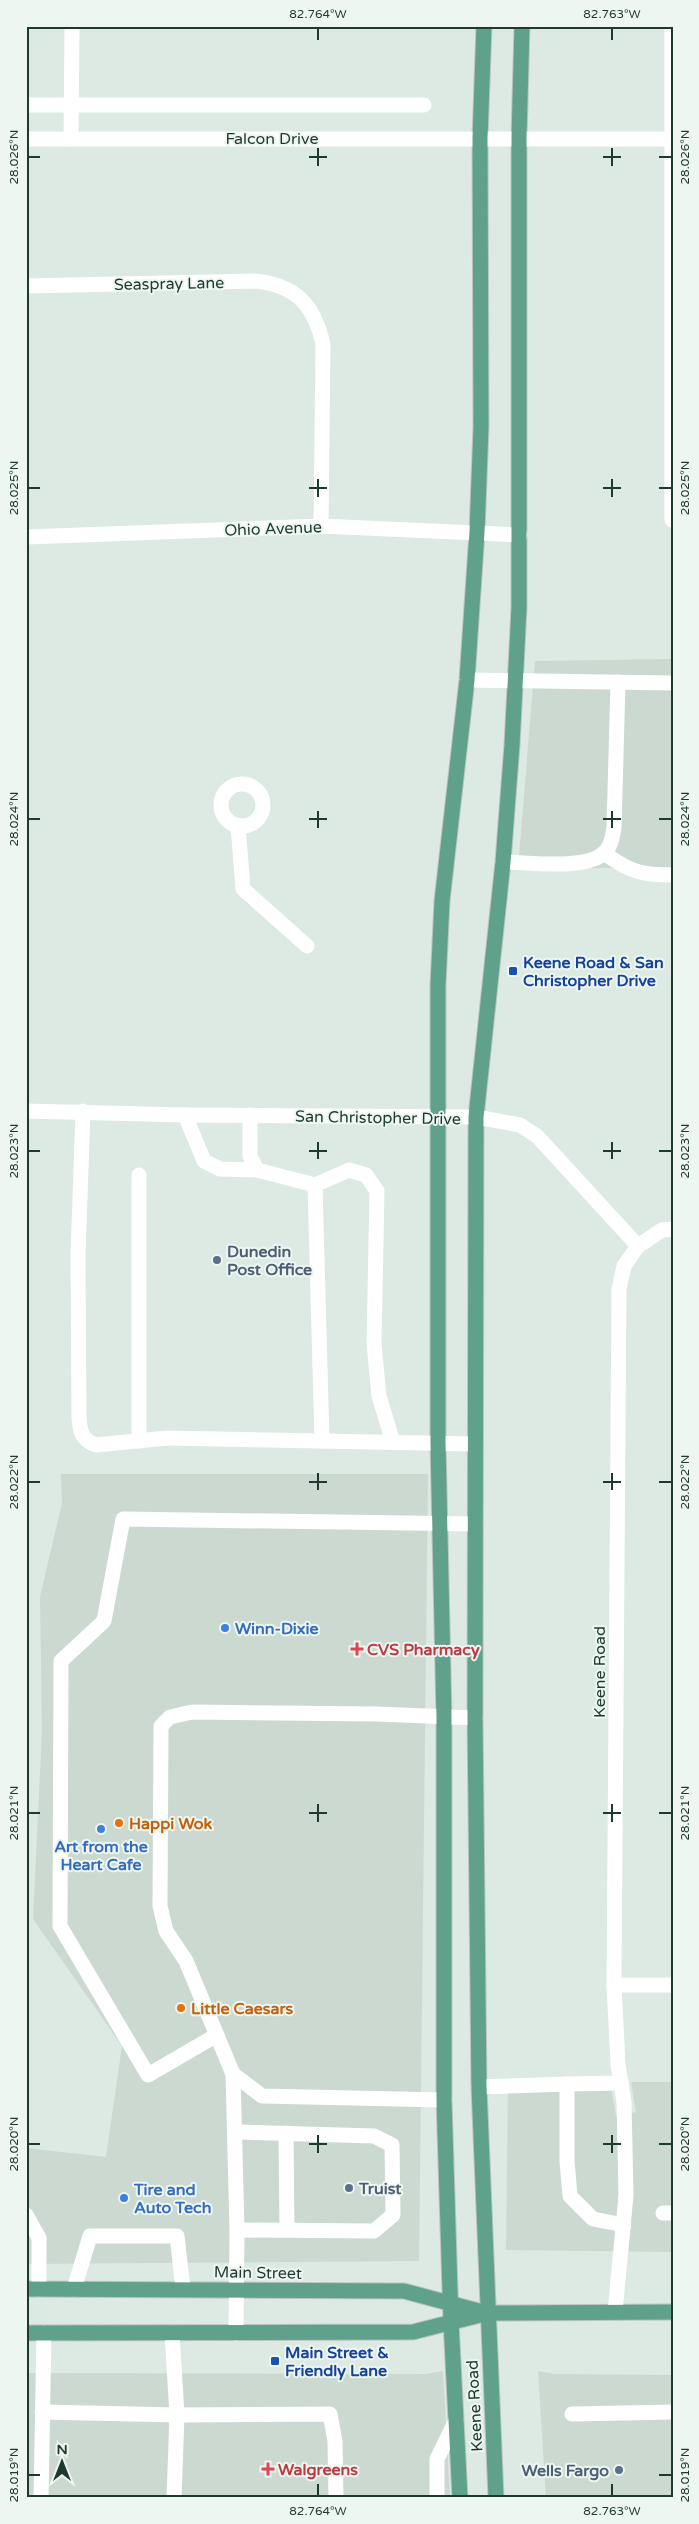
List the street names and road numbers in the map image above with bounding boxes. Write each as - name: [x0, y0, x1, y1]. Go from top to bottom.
- street label: Falcon Drive: [226, 129, 319, 149]
- street label: Seaspray Lane: [114, 273, 224, 295]
- street label: Ohio Avenue: [224, 517, 322, 541]
- street label: San Christopher Drive: [295, 1107, 461, 1129]
- street label: Keene Road: [590, 1626, 610, 1718]
- street label: Main Street: [214, 2262, 302, 2284]
- street label: Keene Road: [463, 2359, 487, 2452]

